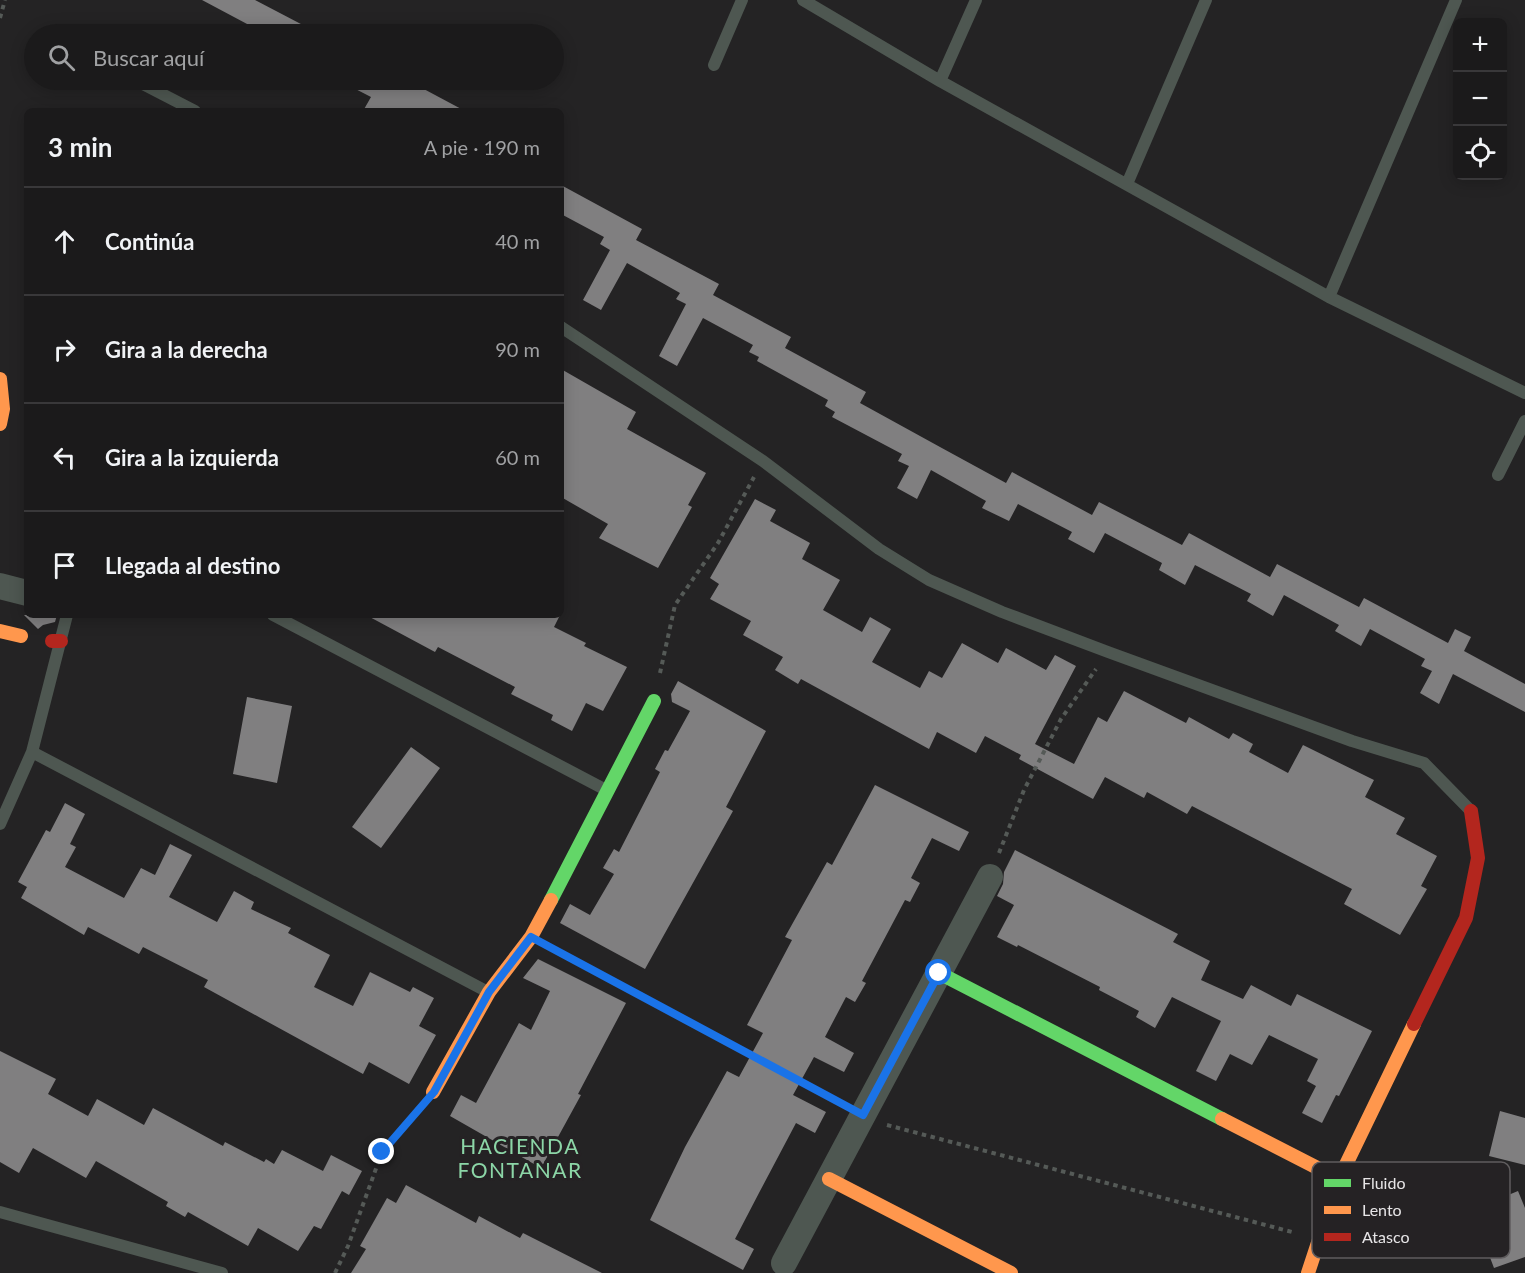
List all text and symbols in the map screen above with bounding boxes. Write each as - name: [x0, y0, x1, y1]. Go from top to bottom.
- map controls: [1453, 18, 1507, 180]
- button: +: [1453, 18, 1507, 72]
- search box: [24, 24, 564, 90]
- icon: search: [45, 41, 78, 74]
- text: Buscar aquí: [93, 44, 204, 71]
- button: −: [1453, 72, 1507, 126]
- button: locate: [1453, 126, 1507, 180]
- text: 3 min: [48, 131, 112, 163]
- text: A pie · 190 m: [424, 135, 540, 159]
- icon: ahead: [48, 225, 81, 258]
- text: Continúa: [105, 228, 194, 255]
- text: 40 m: [495, 229, 540, 253]
- icon: right: [48, 333, 81, 366]
- text: Gira a la derecha: [105, 336, 268, 363]
- text: 90 m: [495, 337, 540, 361]
- icon: left: [48, 441, 81, 474]
- text: Gira a la izquierda: [105, 444, 279, 471]
- text: 60 m: [495, 445, 540, 469]
- icon: arrive: [48, 549, 81, 582]
- text: Llegada al destino: [105, 552, 281, 579]
- route start: [925, 959, 951, 985]
- district label: HACIENDA FONTANAR: [457, 1133, 583, 1182]
- route end: [368, 1138, 394, 1164]
- legend: [1312, 1162, 1510, 1258]
- text: Fluido: [1362, 1173, 1405, 1192]
- text: Lento: [1362, 1200, 1402, 1219]
- text: Atasco: [1362, 1227, 1410, 1246]

